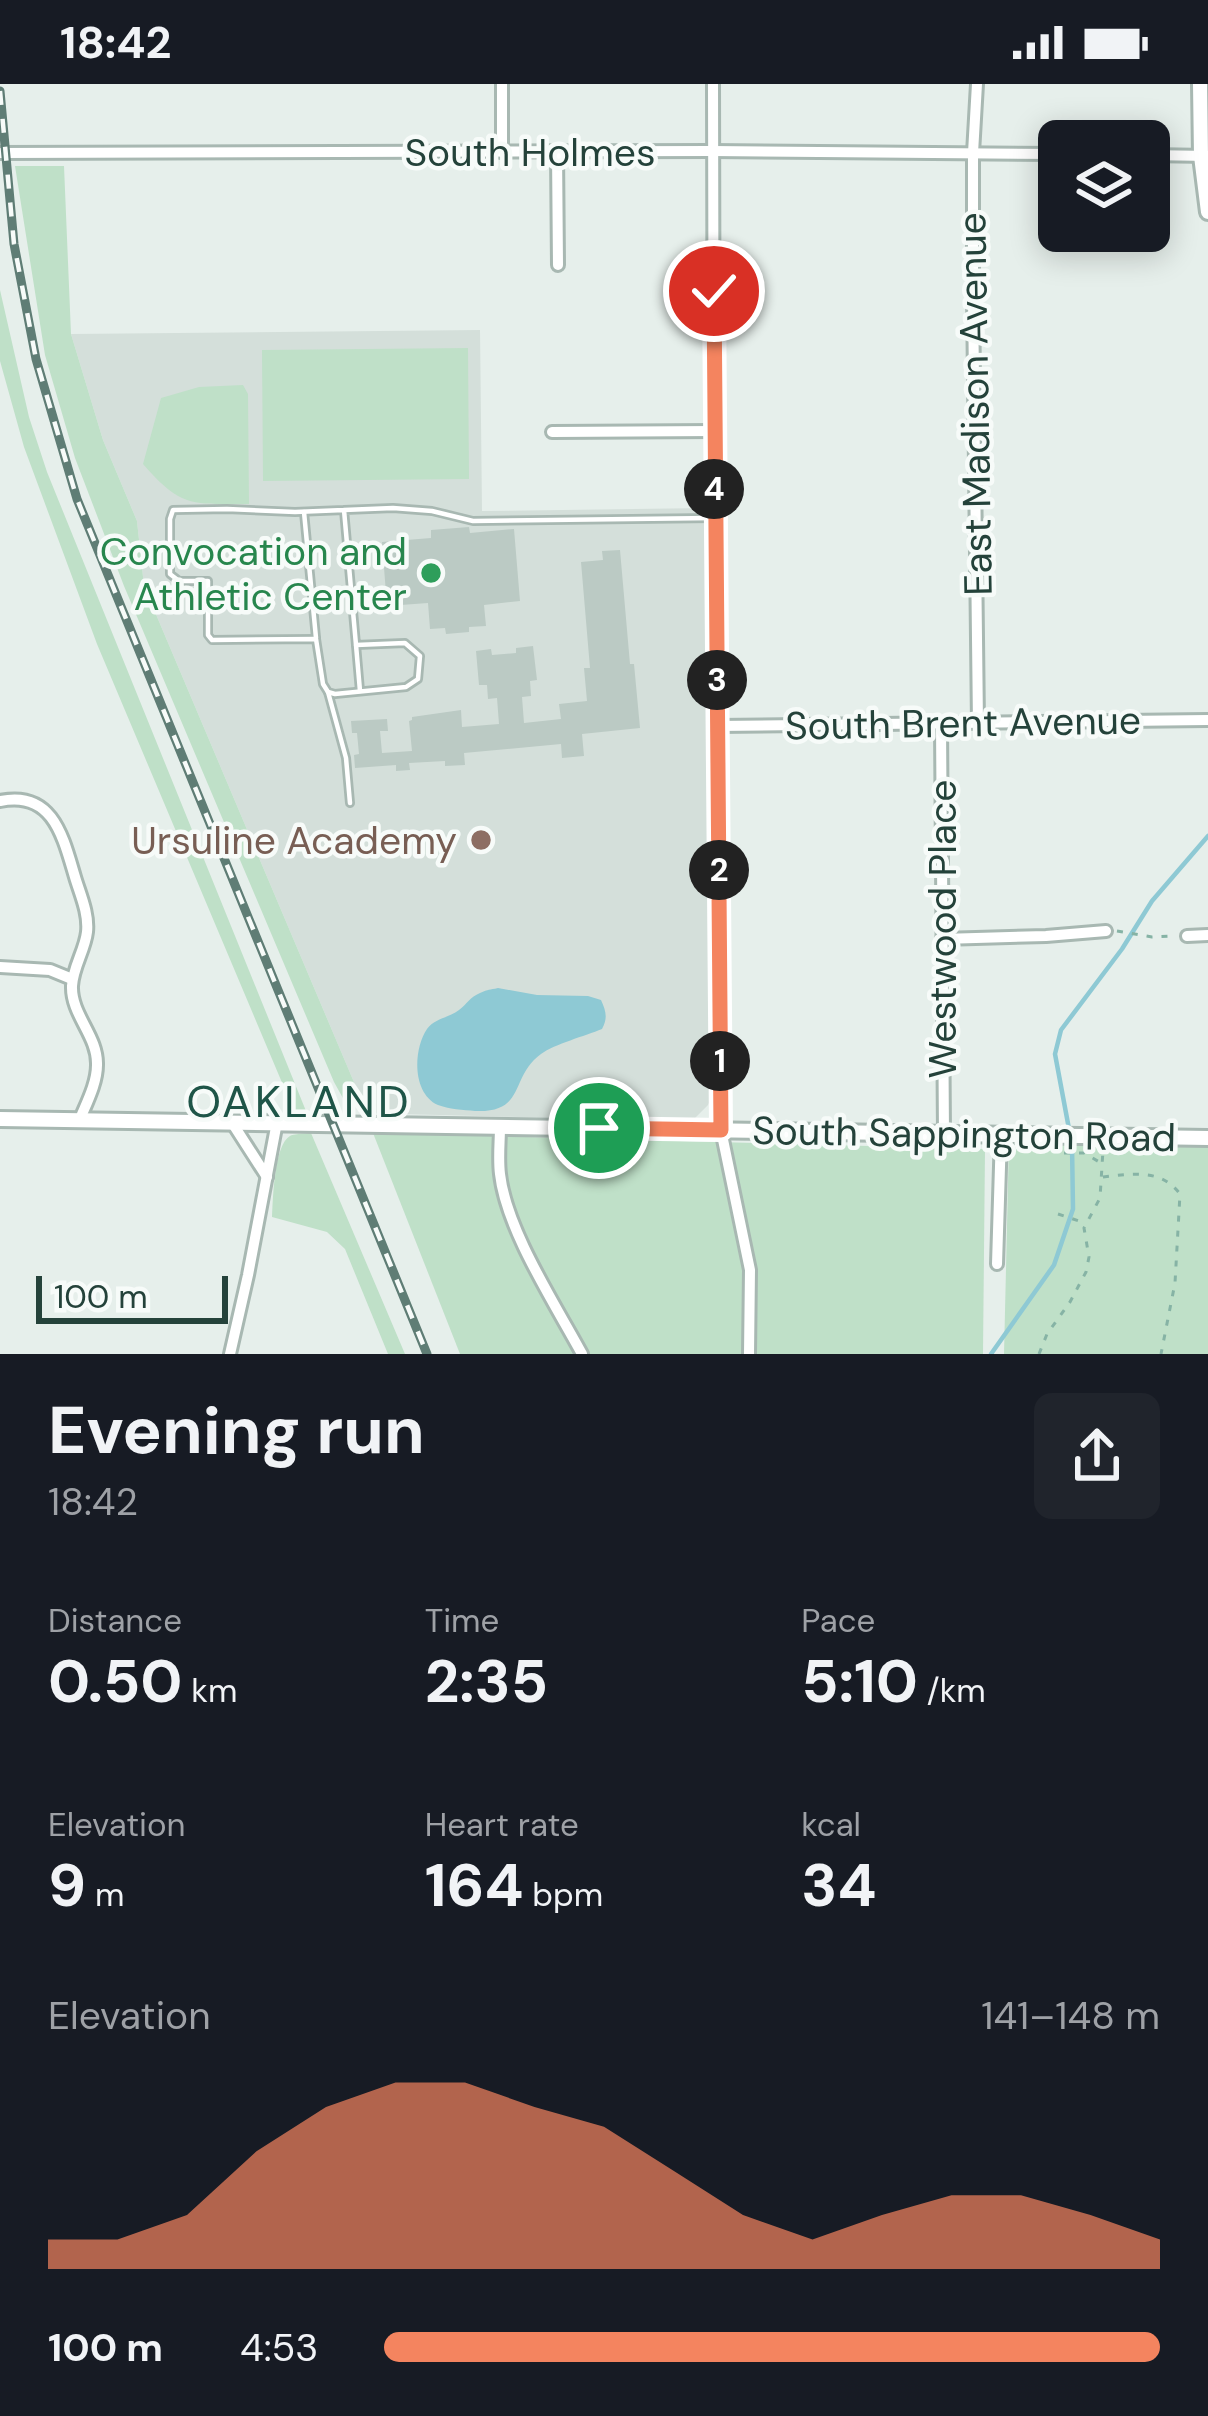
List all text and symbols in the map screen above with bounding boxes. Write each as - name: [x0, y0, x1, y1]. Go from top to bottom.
- text: 18:42: [60, 13, 172, 72]
- map controls: [1038, 120, 1170, 252]
- button: layers: [1038, 120, 1170, 252]
- street label: South Holmes: [404, 127, 656, 178]
- street label: East Madison Avenue: [946, 212, 1004, 596]
- pin: [663, 240, 765, 342]
- icon: check: [681, 258, 747, 324]
- pin: 4: [684, 459, 744, 519]
- text: 4: [703, 467, 725, 510]
- place label: Convocation and Athletic Center: [100, 526, 407, 622]
- marker: Convocation and Athletic Center: [418, 560, 444, 586]
- pin: 3: [687, 650, 747, 710]
- text: 3: [707, 658, 727, 701]
- street label: South Brent Avenue: [785, 694, 1141, 752]
- street label: Westwood Place: [917, 779, 968, 1079]
- place label: Ursuline Academy: [131, 815, 457, 866]
- marker: Ursuline Academy: [468, 827, 494, 853]
- pin: 2: [689, 840, 749, 900]
- text: 2: [709, 848, 729, 891]
- pin: 1: [690, 1031, 750, 1091]
- text: 1: [714, 1039, 726, 1082]
- district label: OAKLAND: [186, 1072, 412, 1131]
- pin: [548, 1077, 650, 1179]
- icon: arrive: [566, 1095, 632, 1161]
- street label: South Sappington Road: [752, 1105, 1176, 1163]
- scale bar: [36, 1270, 228, 1323]
- text: 100 m: [54, 1275, 148, 1318]
- text: Evening run: [48, 1388, 425, 1473]
- button: share: [1034, 1393, 1160, 1519]
- text: 18:42: [48, 1476, 138, 1527]
- text: Distance: [48, 1599, 182, 1642]
- text: Time: [425, 1599, 499, 1642]
- text: Pace: [801, 1599, 875, 1642]
- text: 0.50: [48, 1642, 183, 1721]
- text: 2:35: [425, 1642, 548, 1721]
- text: 5:10: [801, 1642, 918, 1721]
- text: km: [183, 1669, 237, 1712]
- text: /km: [918, 1669, 986, 1712]
- text: Elevation: [48, 1803, 186, 1846]
- text: Heart rate: [425, 1803, 579, 1846]
- text: kcal: [801, 1803, 861, 1846]
- text: 9: [48, 1846, 86, 1925]
- text: 164: [425, 1846, 524, 1925]
- text: 34: [801, 1846, 877, 1925]
- text: m: [86, 1873, 124, 1916]
- text: bpm: [524, 1873, 603, 1916]
- text: Elevation: [48, 1990, 211, 2041]
- text: 141–148 m: [981, 1990, 1160, 2041]
- text: 100 m: [48, 2322, 163, 2373]
- text: 4:53: [240, 2322, 318, 2373]

